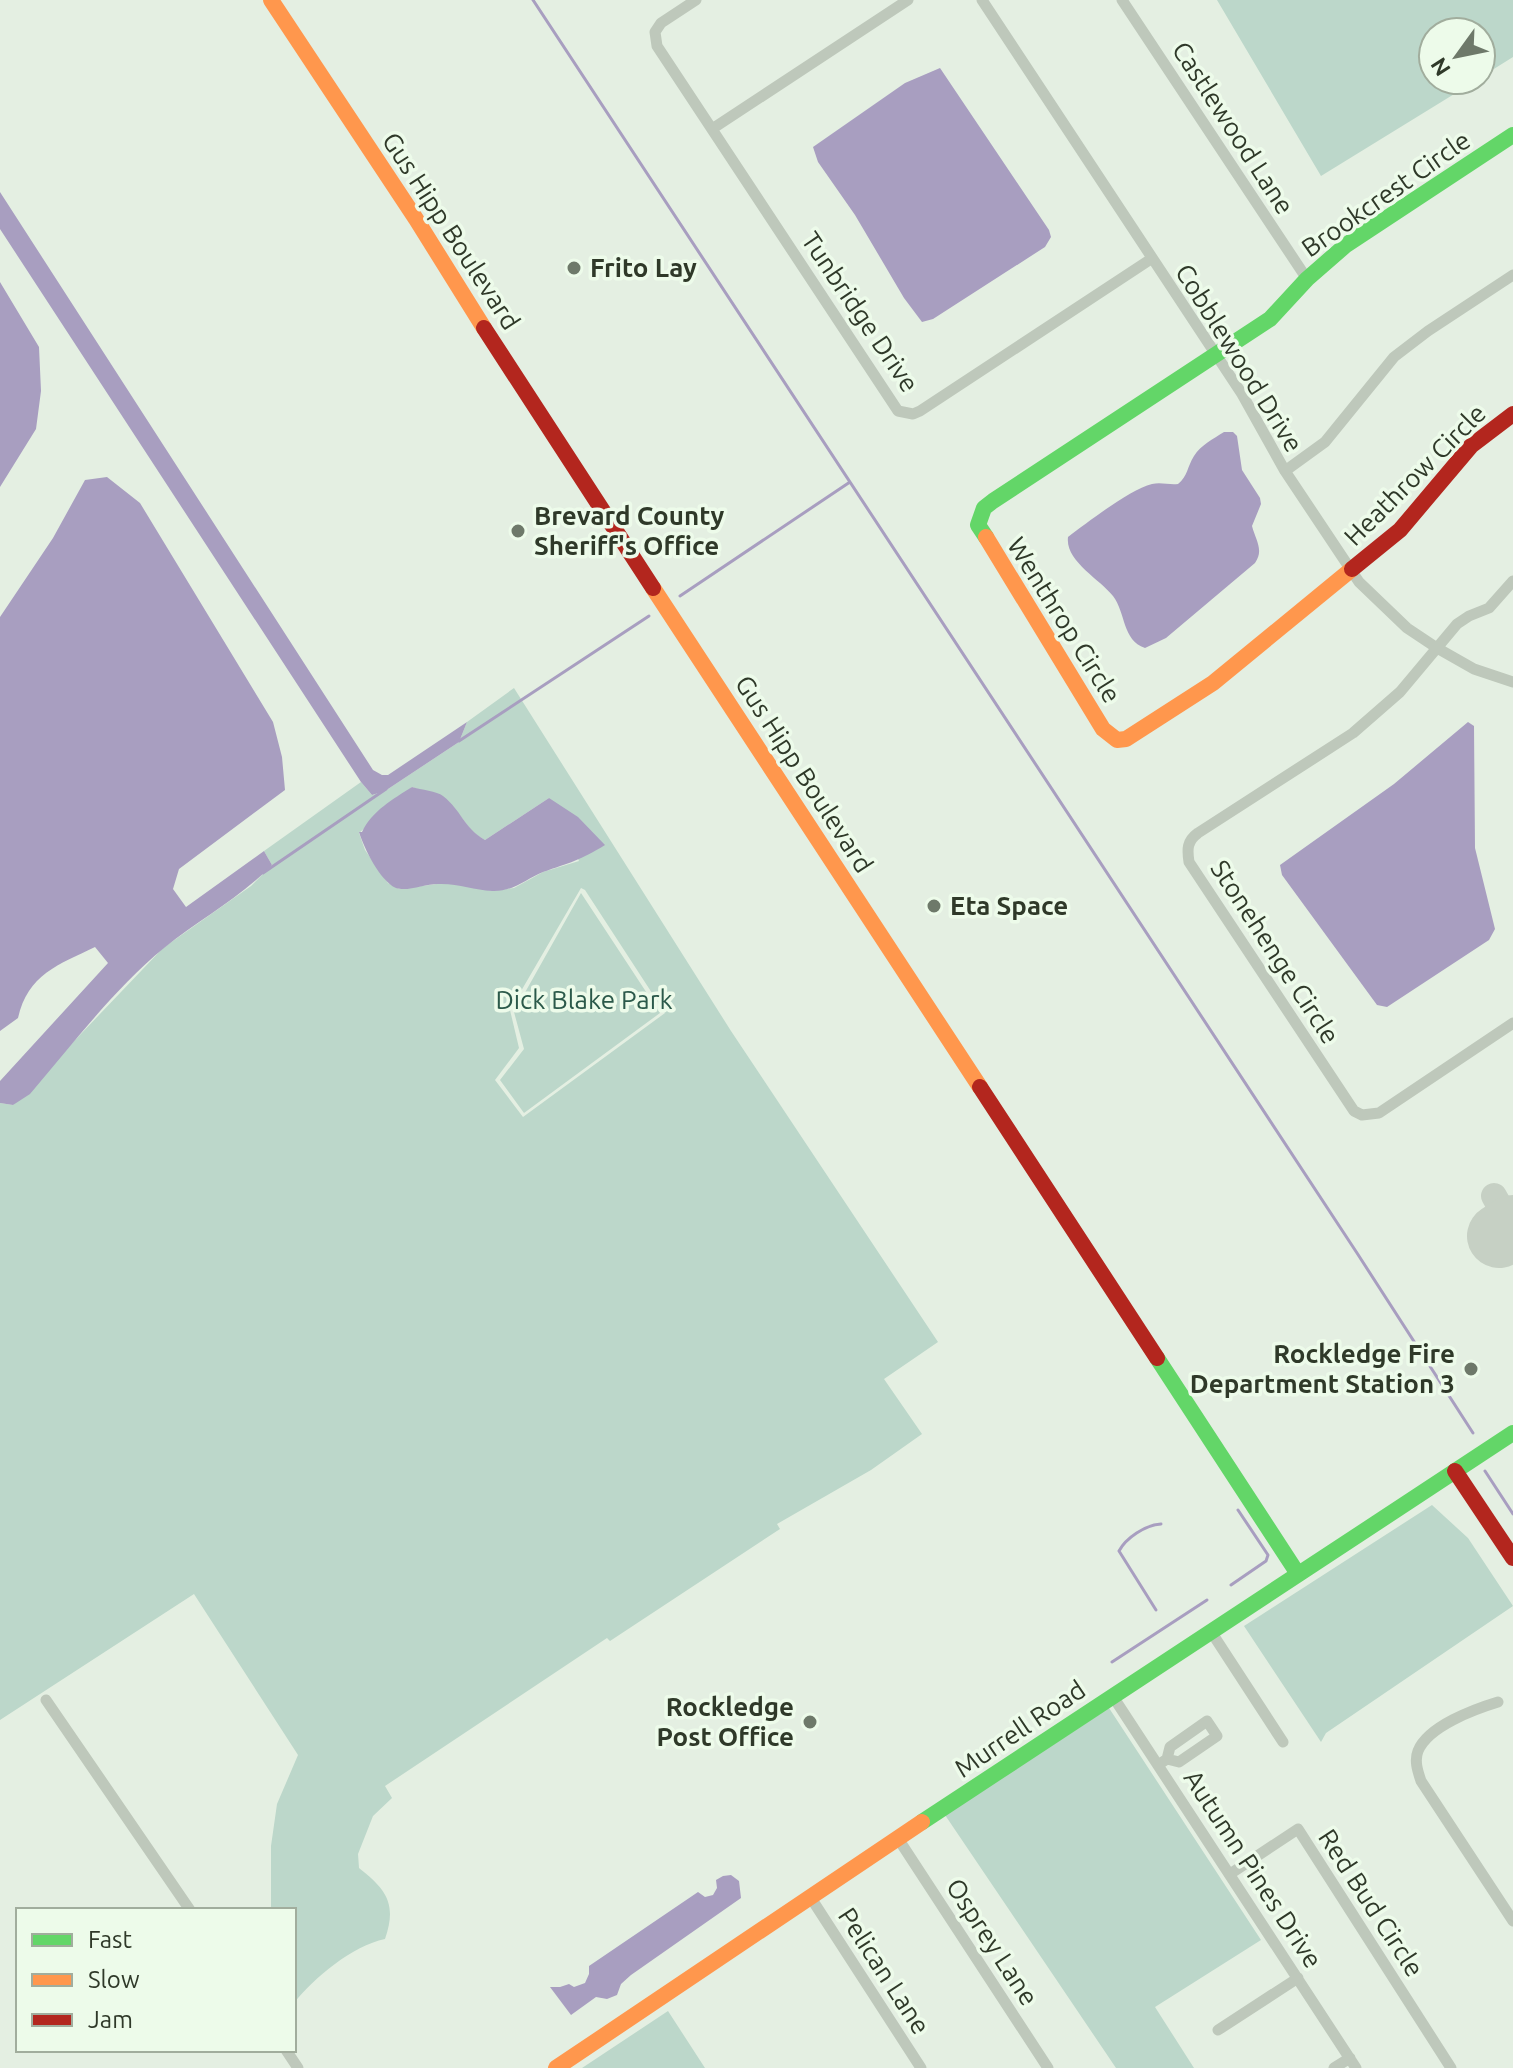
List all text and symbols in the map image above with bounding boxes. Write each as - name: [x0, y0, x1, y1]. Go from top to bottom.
- north arrow: [1417, 16, 1497, 96]
- street label: Castlewood Lane: [1167, 36, 1300, 219]
- text: N: [1425, 53, 1455, 81]
- street label: Brookcrest Circle: [1296, 125, 1475, 262]
- street label: Gus Hipp Boulevard: [377, 127, 526, 335]
- street label: Tunbridge Drive: [796, 226, 925, 397]
- place label: Frito Lay: [590, 253, 697, 282]
- marker: Frito Lay: [565, 259, 583, 277]
- street label: Cobblewood Drive: [1170, 259, 1309, 457]
- street label: Heathrow Circle: [1338, 398, 1491, 551]
- place label: Brevard County Sheriff's Office: [534, 501, 725, 560]
- marker: Brevard County Sheriff's Office: [509, 522, 527, 540]
- street label: Wenthrop Circle: [1002, 532, 1127, 708]
- street label: Gus Hipp Boulevard: [730, 670, 879, 878]
- street label: Stonehenge Circle: [1205, 855, 1346, 1049]
- place label: Eta Space: [950, 891, 1068, 920]
- marker: Eta Space: [925, 897, 943, 915]
- park label: Dick Blake Park: [495, 985, 673, 1014]
- place label: Rockledge Fire Department Station 3: [1190, 1339, 1455, 1398]
- marker: Rockledge Fire Department Station 3: [1462, 1360, 1480, 1378]
- street label: Murrell Road: [949, 1674, 1090, 1783]
- place label: Rockledge Post Office: [656, 1692, 794, 1751]
- marker: Rockledge Post Office: [801, 1713, 819, 1731]
- street label: Autumn Pines Drive: [1179, 1764, 1328, 1973]
- street label: Red Bud Circle: [1313, 1824, 1430, 1982]
- street label: Osprey Lane: [941, 1873, 1044, 2011]
- street label: Pelican Lane: [833, 1902, 936, 2039]
- legend: [16, 1908, 296, 2052]
- text: Fast: [88, 1926, 132, 1953]
- text: Slow: [88, 1966, 140, 1993]
- text: Jam: [88, 2006, 133, 2033]

